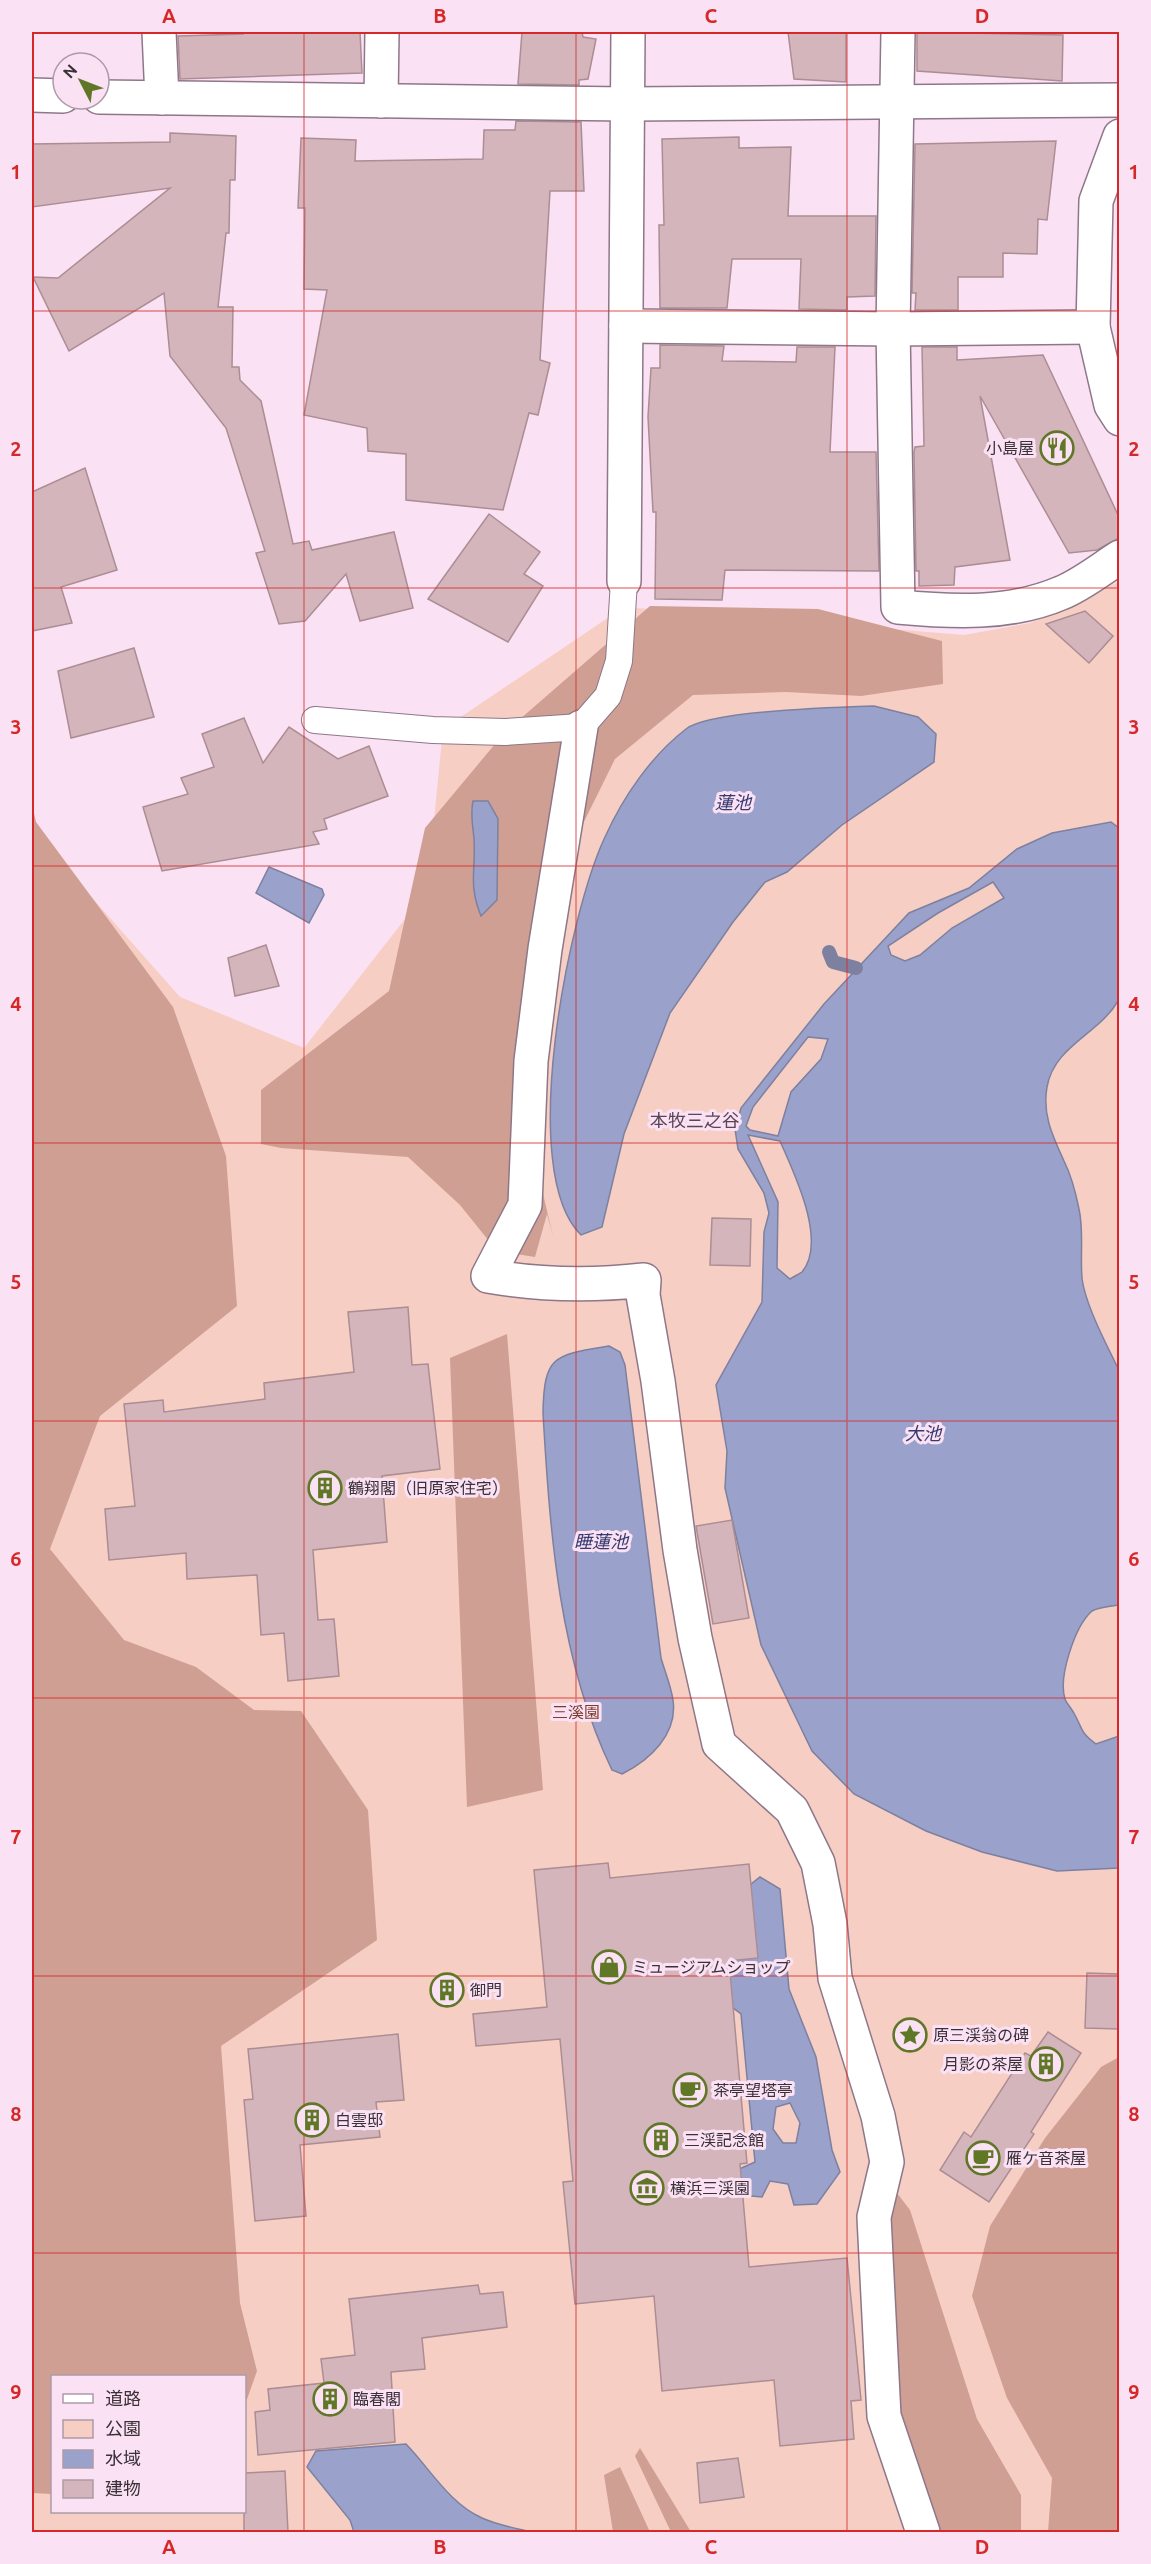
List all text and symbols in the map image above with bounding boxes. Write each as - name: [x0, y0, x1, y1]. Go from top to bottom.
- text: A: [162, 4, 176, 27]
- text: B: [433, 4, 447, 27]
- text: C: [705, 4, 718, 27]
- text: D: [975, 4, 989, 27]
- north arrow: [51, 51, 111, 111]
- text: N: [59, 61, 81, 81]
- text: 1: [10, 160, 22, 183]
- text: 1: [1128, 160, 1140, 183]
- restaurant icon: 小島屋: [1039, 430, 1075, 466]
- text: 2: [10, 437, 22, 460]
- text: 2: [1128, 437, 1140, 460]
- place label: 小島屋: [986, 439, 1034, 457]
- text: 3: [10, 715, 22, 738]
- text: 3: [1128, 715, 1140, 738]
- water label: 蓮池: [715, 792, 753, 812]
- text: 4: [10, 992, 22, 1015]
- text: 4: [1128, 992, 1140, 1015]
- district label: 本牧三之谷: [650, 1110, 740, 1130]
- text: 5: [10, 1270, 22, 1293]
- text: 5: [1128, 1270, 1140, 1293]
- water label: 大池: [905, 1423, 943, 1443]
- building icon: 鶴翔閣（旧原家住宅）: [307, 1470, 343, 1506]
- place label: 鶴翔閣（旧原家住宅）: [348, 1479, 508, 1497]
- water label: 睡蓮池: [574, 1531, 630, 1551]
- text: 6: [10, 1547, 22, 1570]
- text: 6: [1128, 1547, 1140, 1570]
- park label: 三溪園: [552, 1703, 600, 1721]
- text: 7: [10, 1825, 22, 1848]
- text: 7: [1128, 1825, 1140, 1848]
- shop icon: ミュージアムショップ: [591, 1949, 627, 1985]
- place label: ミュージアムショップ: [632, 1958, 791, 1976]
- building icon: 御門: [429, 1972, 465, 2008]
- place label: 御門: [470, 1981, 502, 1999]
- place icon: 原三渓翁の碑: [892, 2017, 928, 2053]
- place label: 原三渓翁の碑: [933, 2026, 1029, 2044]
- building icon: 月影の茶屋: [1028, 2046, 1064, 2082]
- place label: 月影の茶屋: [943, 2055, 1023, 2073]
- cafe icon: 茶亭望塔亭: [672, 2072, 708, 2108]
- place label: 茶亭望塔亭: [713, 2081, 793, 2099]
- text: 8: [10, 2102, 22, 2125]
- building icon: 白雲邸: [294, 2102, 330, 2138]
- text: 8: [1128, 2102, 1140, 2125]
- place label: 白雲邸: [335, 2111, 383, 2129]
- building icon: 三渓記念館: [643, 2122, 679, 2158]
- place label: 三渓記念館: [684, 2131, 764, 2149]
- cafe icon: 雁ケ音茶屋: [965, 2140, 1001, 2176]
- place label: 雁ケ音茶屋: [1006, 2149, 1086, 2167]
- museum icon: 横浜三渓園: [629, 2170, 665, 2206]
- place label: 横浜三渓園: [670, 2179, 750, 2197]
- legend: [51, 2375, 246, 2513]
- text: 9: [10, 2380, 22, 2403]
- text: 9: [1128, 2380, 1140, 2403]
- building icon: 臨春閣: [312, 2381, 348, 2417]
- text: 道路: [105, 2388, 141, 2408]
- place label: 臨春閣: [353, 2390, 401, 2408]
- text: 公園: [105, 2418, 141, 2438]
- text: 水域: [105, 2448, 141, 2468]
- text: 建物: [105, 2478, 141, 2498]
- text: A: [162, 2535, 176, 2558]
- text: B: [433, 2535, 447, 2558]
- text: C: [705, 2535, 718, 2558]
- text: D: [975, 2535, 989, 2558]

